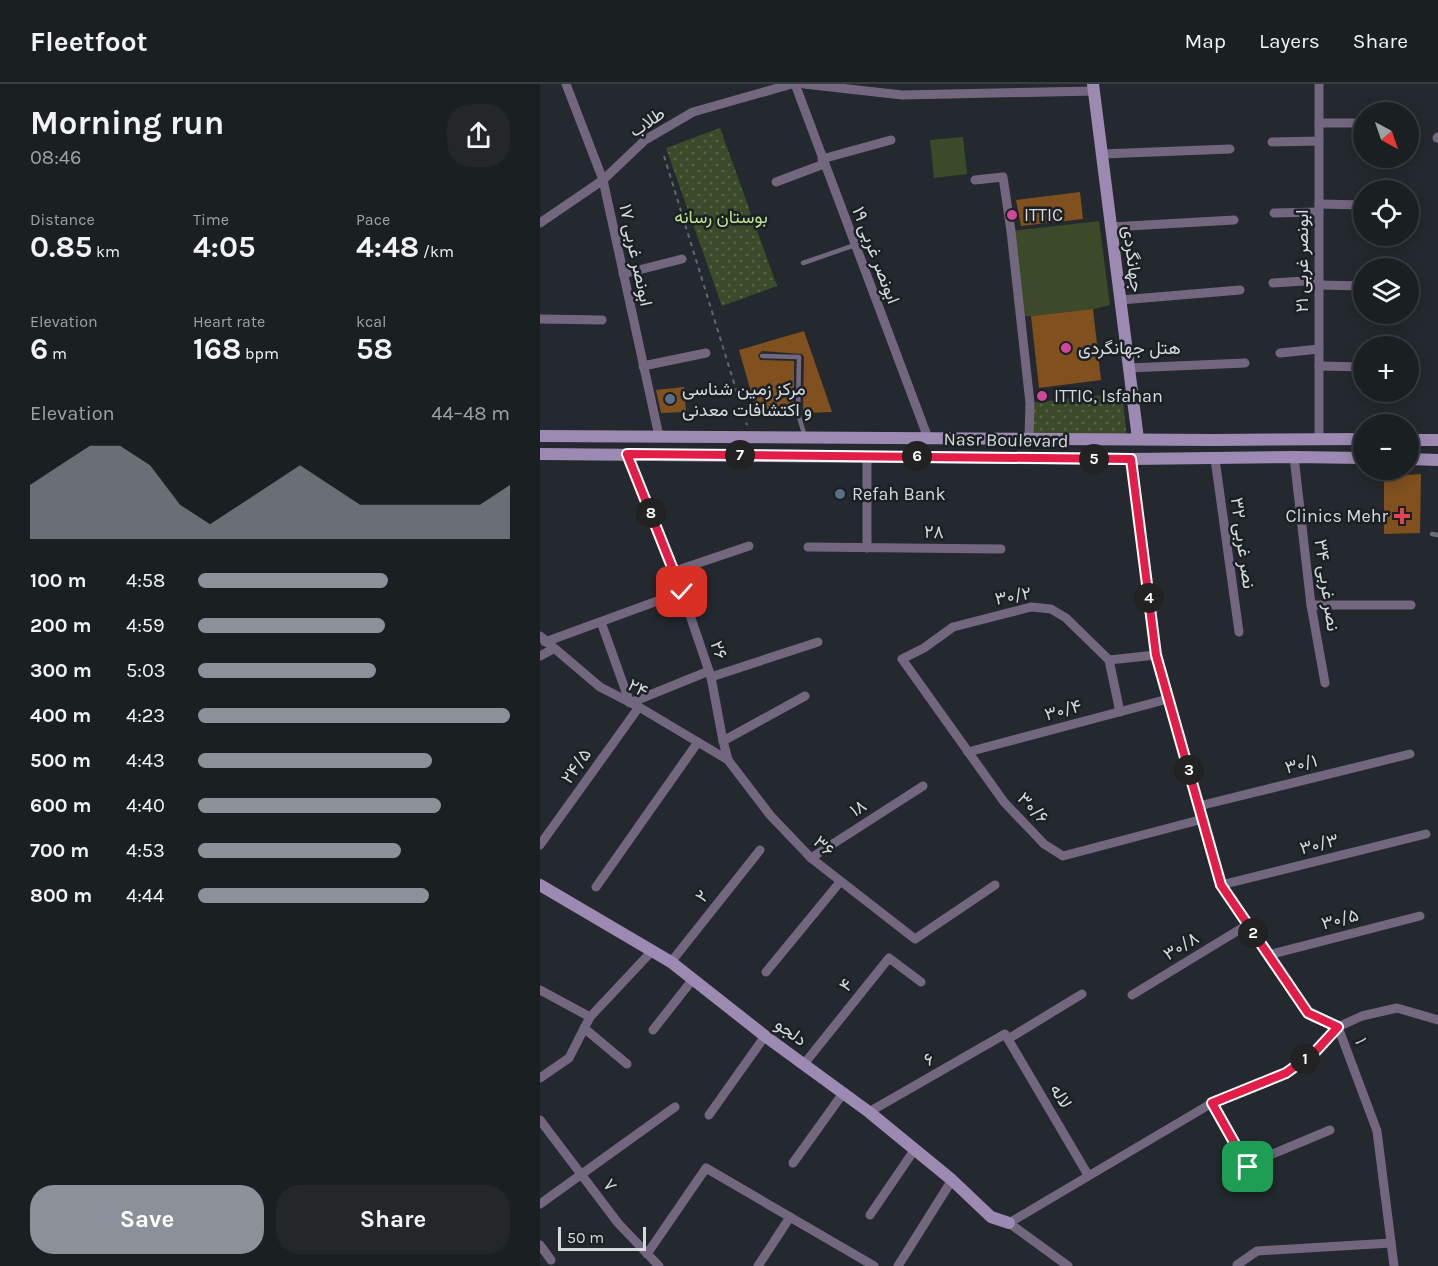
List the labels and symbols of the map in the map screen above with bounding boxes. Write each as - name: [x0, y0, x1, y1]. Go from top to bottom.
- street label: طلاب: [625, 102, 669, 142]
- north arrow: [1353, 102, 1419, 168]
- street label: ابونصر غربی ۱۷: [614, 202, 658, 308]
- street label: ابونصر غربی ۱۹: [847, 203, 905, 307]
- place label: ITTIC: [1024, 204, 1063, 226]
- park label: بوستان رسانه: [674, 206, 768, 228]
- marker: ITTIC: [1005, 208, 1019, 222]
- street label: ابونصر غربی ۲۱: [1291, 210, 1313, 312]
- street label: جهانگردی: [1118, 224, 1148, 294]
- place label: هتل جهانگردی: [1078, 337, 1181, 359]
- marker: هتل جهانگردی: [1059, 341, 1073, 355]
- place label: مرکز زمین شناسی و اکتشافات معدنی: [682, 378, 812, 421]
- place label: ITTIC, Isfahan: [1054, 385, 1163, 407]
- marker: ITTIC, Isfahan: [1035, 389, 1049, 403]
- marker: مرکز زمین شناسی و اکتشافات معدنی: [663, 392, 677, 406]
- street label: Nasr Boulevard: [943, 428, 1069, 452]
- pin: 7: [725, 440, 755, 470]
- pin: 6: [902, 441, 932, 471]
- pin: 5: [1079, 444, 1109, 474]
- place label: Refah Bank: [852, 483, 946, 505]
- marker: Refah Bank: [833, 487, 847, 501]
- street label: نصر غربی ۳۲: [1226, 496, 1260, 590]
- pin: 8: [636, 498, 666, 528]
- place label: Clinics Mehr: [1285, 505, 1388, 527]
- marker: Clinics Mehr: [1393, 507, 1411, 525]
- street label: ۲۸: [924, 521, 944, 543]
- street label: نصر غربی ۳۴: [1310, 538, 1344, 632]
- pin: [656, 566, 707, 617]
- street label: ۳۰/۲: [993, 582, 1033, 610]
- pin: 4: [1134, 583, 1164, 613]
- street label: ۲۶: [706, 638, 732, 662]
- street label: ۲۴: [624, 674, 652, 702]
- street label: ۳۰/۴: [1042, 695, 1084, 725]
- street label: ۲۴/۵: [556, 744, 596, 788]
- street label: ۳۰/۱: [1283, 749, 1319, 779]
- pin: 3: [1174, 755, 1204, 785]
- street label: ۳۰/۶: [1013, 787, 1054, 829]
- street label: ۱۸: [845, 794, 871, 822]
- street label: ۳۰/۳: [1297, 829, 1341, 859]
- street label: ۳۶: [809, 831, 839, 861]
- street label: ۲: [690, 886, 714, 906]
- street label: ۳۰/۵: [1319, 903, 1361, 935]
- pin: 2: [1238, 918, 1268, 948]
- street label: ۳۰/۸: [1159, 927, 1203, 965]
- street label: ۴: [834, 974, 858, 996]
- street label: دلجو: [771, 1013, 811, 1051]
- street label: ۱: [1350, 1035, 1372, 1047]
- pin: 1: [1290, 1044, 1320, 1074]
- street label: ۶: [920, 1047, 938, 1071]
- street label: لاله: [1045, 1080, 1077, 1112]
- pin: [1222, 1141, 1273, 1192]
- street label: ۷: [598, 1174, 622, 1196]
- scale bar: [558, 1224, 646, 1252]

